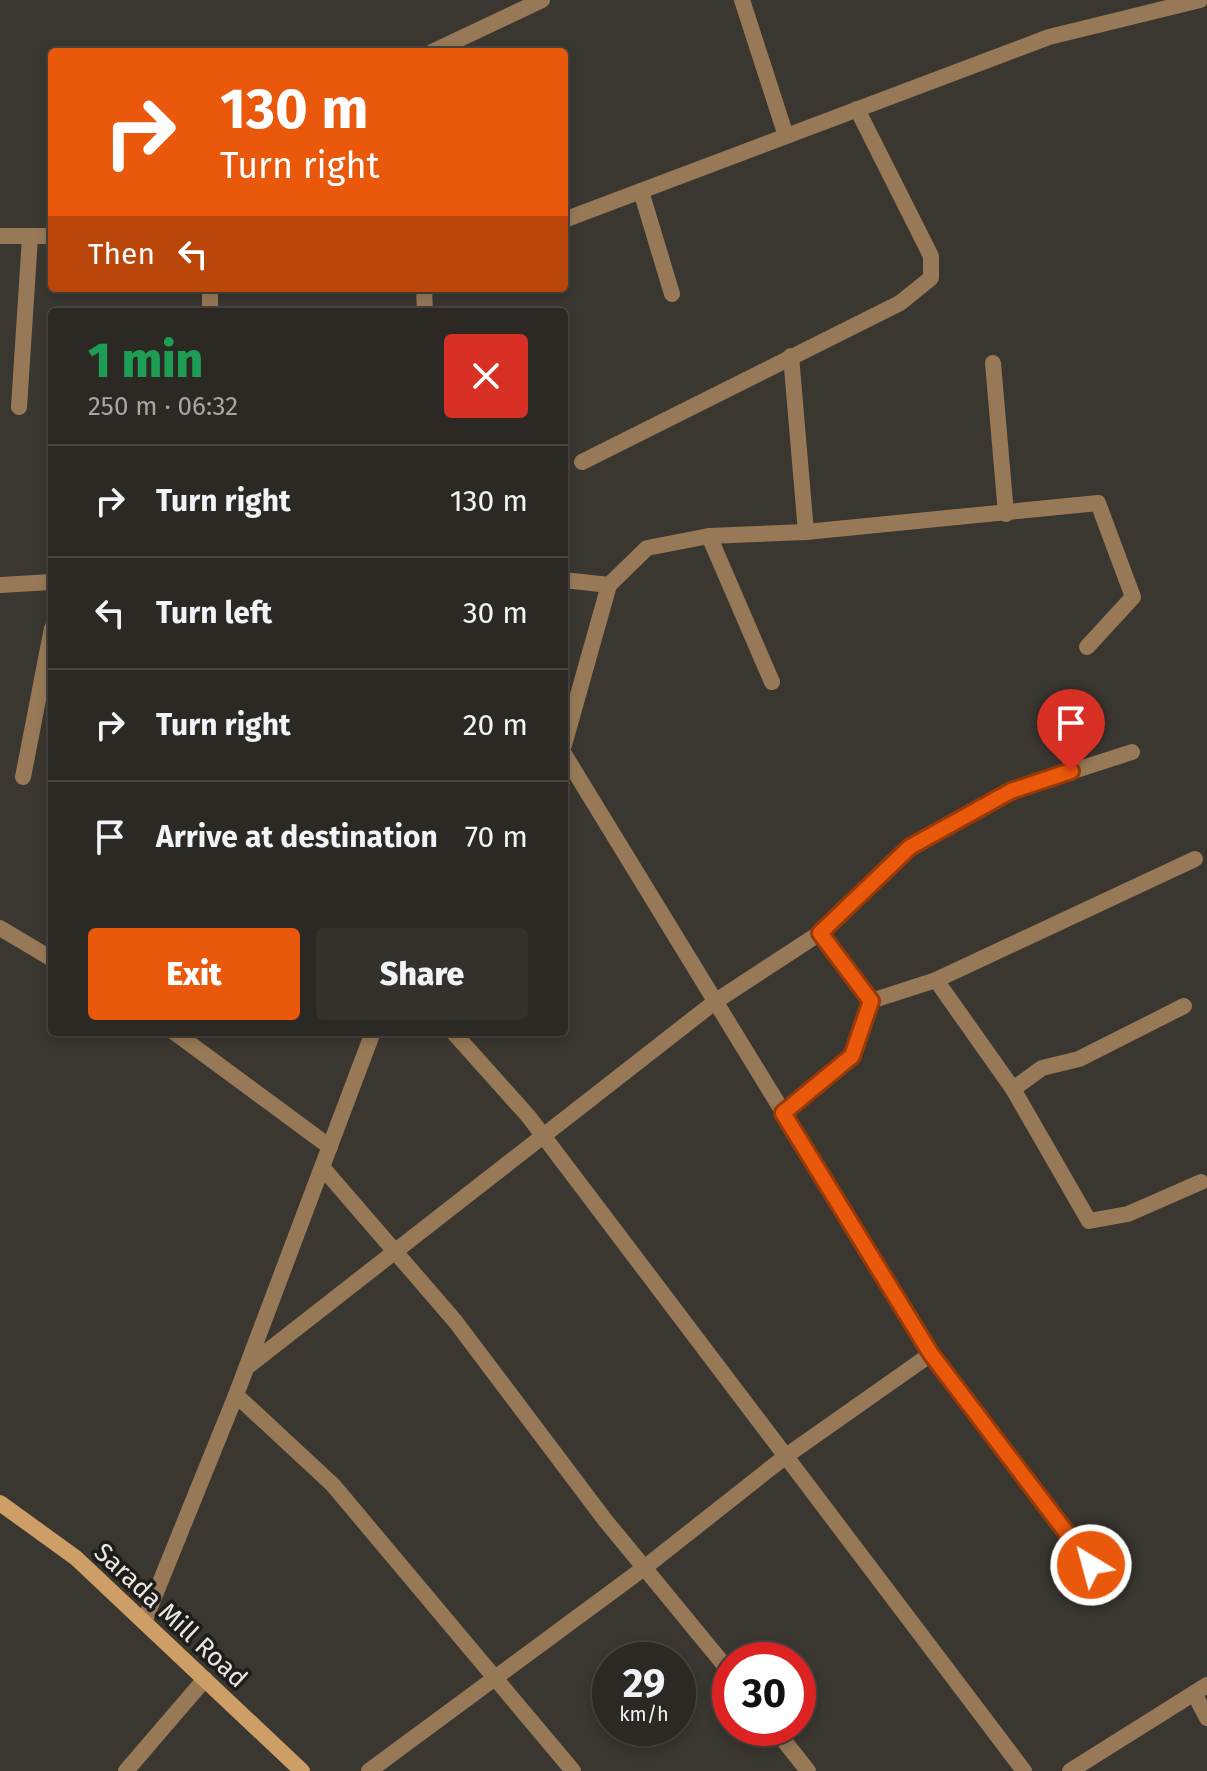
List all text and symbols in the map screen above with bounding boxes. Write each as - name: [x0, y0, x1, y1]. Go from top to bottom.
- text: 130 m: [220, 76, 368, 143]
- icon: right: [88, 80, 192, 184]
- text: Turn right: [220, 144, 380, 188]
- icon: left: [171, 232, 215, 276]
- text: Then: [88, 236, 155, 272]
- text: 1 min: [88, 332, 203, 390]
- button: close: [444, 334, 528, 418]
- text: 250 m · 06:32: [88, 391, 238, 422]
- icon: right: [88, 479, 132, 523]
- text: Turn right: [156, 483, 291, 519]
- text: 130 m: [450, 483, 528, 519]
- icon: left: [88, 591, 132, 635]
- text: Turn left: [156, 595, 272, 631]
- text: 30 m: [463, 595, 528, 631]
- pin: [1037, 689, 1105, 771]
- icon: arrive: [1049, 701, 1093, 745]
- icon: right: [88, 703, 132, 747]
- text: Turn right: [156, 707, 291, 743]
- text: 20 m: [463, 707, 528, 743]
- icon: arrive: [88, 815, 132, 859]
- text: Arrive at destination: [156, 819, 438, 855]
- text: 70 m: [465, 819, 528, 855]
- button: Exit: [88, 928, 300, 1020]
- button: Share: [316, 928, 528, 1020]
- position arrow: [1049, 1523, 1133, 1607]
- street label: Sarada Mill Road: [88, 1537, 254, 1694]
- speed limit sign: 30: [712, 1642, 816, 1746]
- text: 29: [623, 1660, 665, 1708]
- text: km/h: [619, 1702, 669, 1726]

